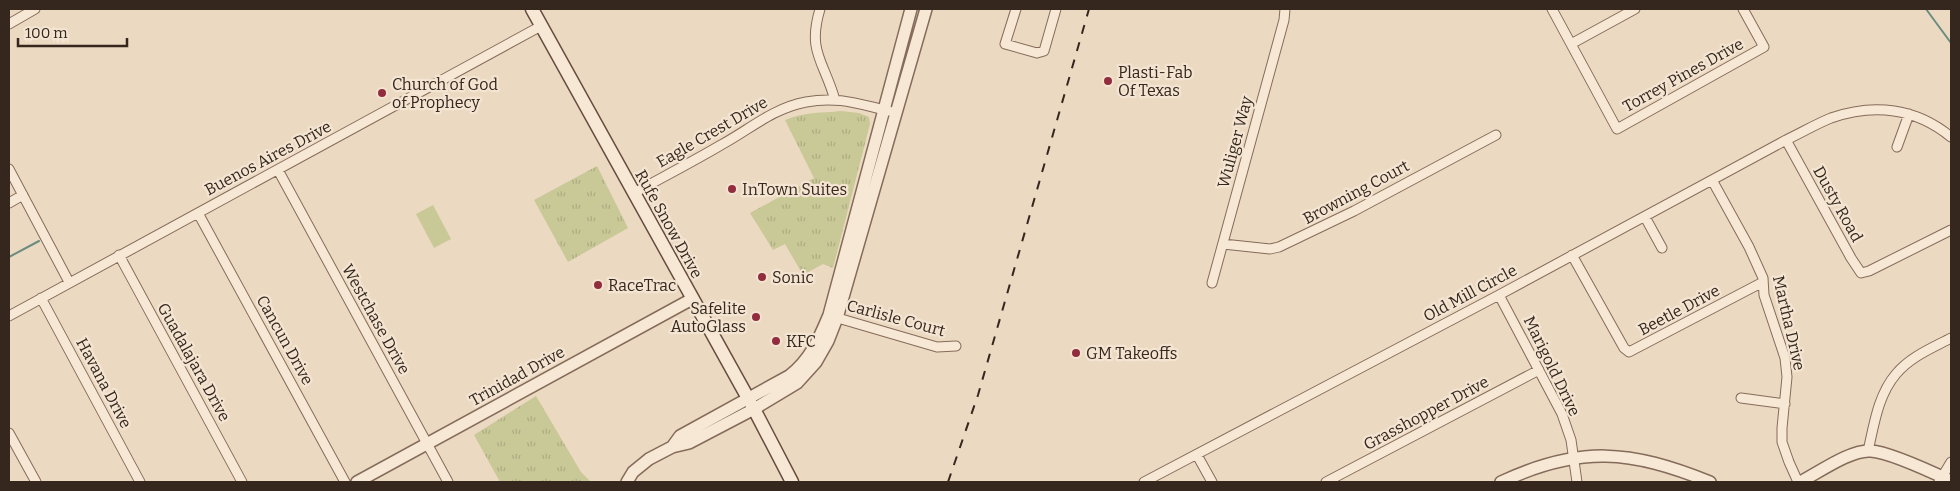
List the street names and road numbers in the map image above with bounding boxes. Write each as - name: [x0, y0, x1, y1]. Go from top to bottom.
- street label: Torrey Pines Drive: [1619, 34, 1747, 116]
- street label: Eagle Crest Drive: [653, 93, 771, 171]
- street label: Wuliger Way: [1214, 93, 1257, 190]
- street label: Buenos Aires Drive: [202, 117, 334, 199]
- street label: Browning Court: [1300, 156, 1412, 228]
- street label: Dusty Road: [1809, 163, 1867, 246]
- street label: Rufe Snow Drive: [631, 166, 707, 282]
- street label: Old Mill Circle: [1420, 260, 1520, 326]
- street label: Westchase Drive: [338, 261, 414, 377]
- street label: Martha Drive: [1769, 274, 1809, 372]
- street label: Beetle Drive: [1635, 281, 1723, 339]
- street label: Cancun Drive: [253, 292, 317, 388]
- street label: Carlisle Court: [845, 296, 947, 340]
- street label: Guadalajara Drive: [154, 299, 234, 425]
- street label: Marigold Drive: [1520, 313, 1584, 419]
- street label: Havana Drive: [72, 335, 136, 431]
- street label: Trinidad Drive: [466, 342, 568, 410]
- street label: Grasshopper Drive: [1360, 372, 1492, 454]

